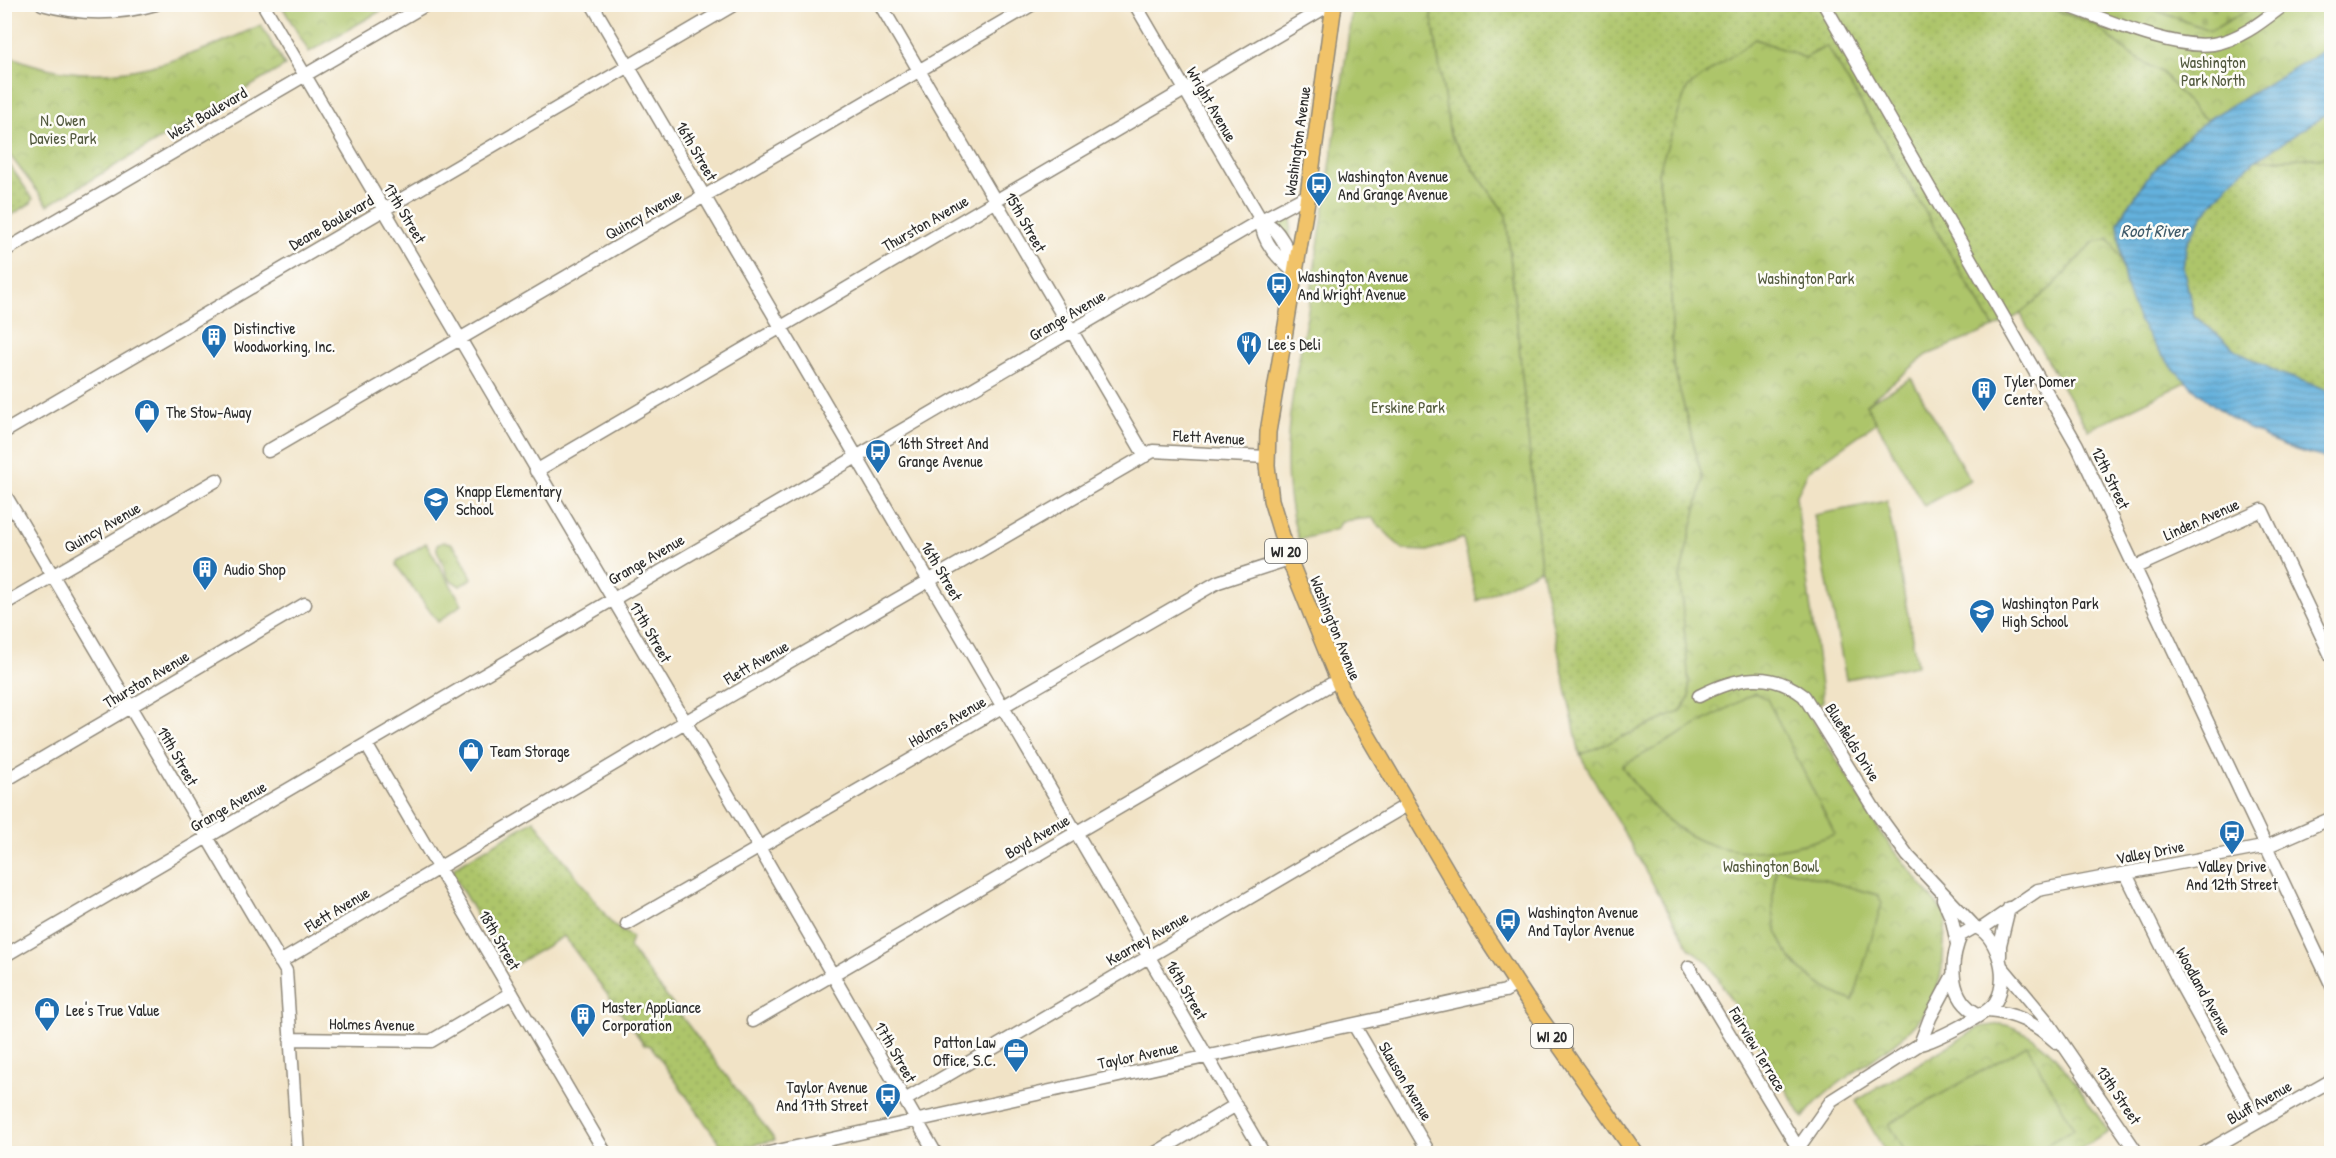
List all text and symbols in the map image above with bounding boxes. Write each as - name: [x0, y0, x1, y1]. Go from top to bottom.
- park label: Washington Park North: [2180, 51, 2246, 91]
- street label: Wright Avenue: [1182, 62, 1243, 146]
- street label: West Boulevard: [163, 81, 251, 145]
- street label: Washington Avenue: [1278, 84, 1316, 197]
- park label: N. Owen Davies Park: [30, 109, 97, 149]
- street label: 16th Street: [671, 117, 723, 185]
- place label: Washington Avenue And Grange Avenue: [1338, 165, 1449, 205]
- bus stop icon: Washington Avenue And Grange Avenue: [1304, 170, 1334, 208]
- street label: 17th Street: [378, 179, 432, 248]
- street label: Quincy Avenue: [601, 183, 686, 245]
- street label: 15th Street: [1000, 188, 1052, 256]
- street label: Deane Boulevard: [285, 189, 377, 255]
- street label: Thurston Avenue: [878, 189, 973, 257]
- water label: Root River: [2121, 218, 2189, 243]
- place label: Washington Avenue And Wright Avenue: [1298, 265, 1409, 305]
- park label: Washington Park: [1758, 267, 1855, 289]
- bus stop icon: Washington Avenue And Wright Avenue: [1264, 270, 1294, 308]
- street label: Grange Avenue: [1025, 284, 1110, 346]
- place label: Distinctive Woodworking, Inc.: [234, 317, 335, 357]
- building icon: Distinctive Woodworking, Inc.: [199, 322, 229, 360]
- restaurant icon: Lee's Deli: [1234, 329, 1264, 367]
- place label: Lee's Deli: [1268, 333, 1321, 355]
- place label: Tyler Domer Center: [2004, 370, 2076, 410]
- building icon: Tyler Domer Center: [1969, 375, 1999, 413]
- park label: Erskine Park: [1371, 396, 1445, 418]
- shop icon: The Stow-Away: [132, 397, 162, 435]
- place label: The Stow-Away: [166, 401, 252, 423]
- street label: Flett Avenue: [1172, 424, 1246, 450]
- place label: 16th Street And Grange Avenue: [898, 432, 988, 472]
- bus stop icon: 16th Street And Grange Avenue: [863, 437, 893, 475]
- street label: 12th Street: [2087, 443, 2136, 513]
- place label: Knapp Elementary School: [456, 480, 562, 520]
- school or university icon: Knapp Elementary School: [421, 485, 451, 523]
- street label: Linden Avenue: [2160, 492, 2243, 545]
- street label: Quincy Avenue: [60, 496, 145, 558]
- street label: Grange Avenue: [604, 528, 689, 590]
- street label: 16th Street: [916, 537, 968, 605]
- road number: WI 20: [1265, 539, 1307, 563]
- building icon: Audio Shop: [190, 554, 220, 592]
- place label: Audio Shop: [224, 558, 286, 580]
- street label: Washington Avenue: [1305, 573, 1367, 684]
- place label: Washington Park High School: [2002, 592, 2099, 632]
- school or university icon: Washington Park High School: [1967, 597, 1997, 635]
- street label: 17th Street: [625, 598, 677, 667]
- street label: Flett Avenue: [719, 634, 793, 690]
- street label: Thurston Avenue: [99, 644, 194, 713]
- street label: Holmes Avenue: [904, 690, 990, 752]
- street label: Bluefields Drive: [1820, 699, 1886, 786]
- street label: 19th Street: [152, 722, 204, 790]
- shop icon: Team Storage: [456, 736, 486, 774]
- place label: Team Storage: [490, 740, 571, 762]
- street label: Grange Avenue: [186, 775, 271, 837]
- street label: Boyd Avenue: [1000, 808, 1074, 863]
- bus stop icon: Valley Drive And 12th Street: [2217, 818, 2247, 856]
- street label: Valley Drive: [2114, 834, 2187, 869]
- park label: Washington Bowl: [1723, 855, 1820, 877]
- place label: Valley Drive And 12th Street: [2186, 855, 2278, 895]
- street label: Flett Avenue: [300, 881, 374, 937]
- place label: Washington Avenue And Taylor Avenue: [1528, 901, 1639, 941]
- street label: Kearney Avenue: [1102, 905, 1193, 970]
- street label: 18th Street: [474, 906, 526, 974]
- bus stop icon: Washington Avenue And Taylor Avenue: [1493, 906, 1523, 944]
- street label: Woodland Avenue: [2171, 943, 2238, 1039]
- street label: 16th Street: [1161, 956, 1213, 1024]
- shop icon: Lee's True Value: [32, 995, 62, 1033]
- place label: Master Appliance Corporation: [602, 996, 702, 1036]
- place label: Lee's True Value: [66, 999, 160, 1021]
- building icon: Master Appliance Corporation: [568, 1001, 598, 1039]
- street label: Fairview Terrace: [1724, 1002, 1792, 1096]
- street label: Holmes Avenue: [329, 1012, 416, 1036]
- street label: 17th Street: [870, 1018, 922, 1087]
- road number: WI 20: [1531, 1024, 1573, 1048]
- place label: Patton Law Office, S.C.: [933, 1031, 996, 1071]
- office icon: Patton Law Office, S.C.: [1001, 1036, 1031, 1074]
- street label: Taylor Avenue: [1096, 1036, 1181, 1074]
- street label: Slauson Avenue: [1374, 1037, 1439, 1125]
- street label: 13th Street: [2091, 1061, 2147, 1129]
- street label: Bluff Avenue: [2223, 1074, 2296, 1129]
- place label: Taylor Avenue And 17th Street: [776, 1076, 869, 1116]
- bus stop icon: Taylor Avenue And 17th Street: [873, 1081, 903, 1119]

